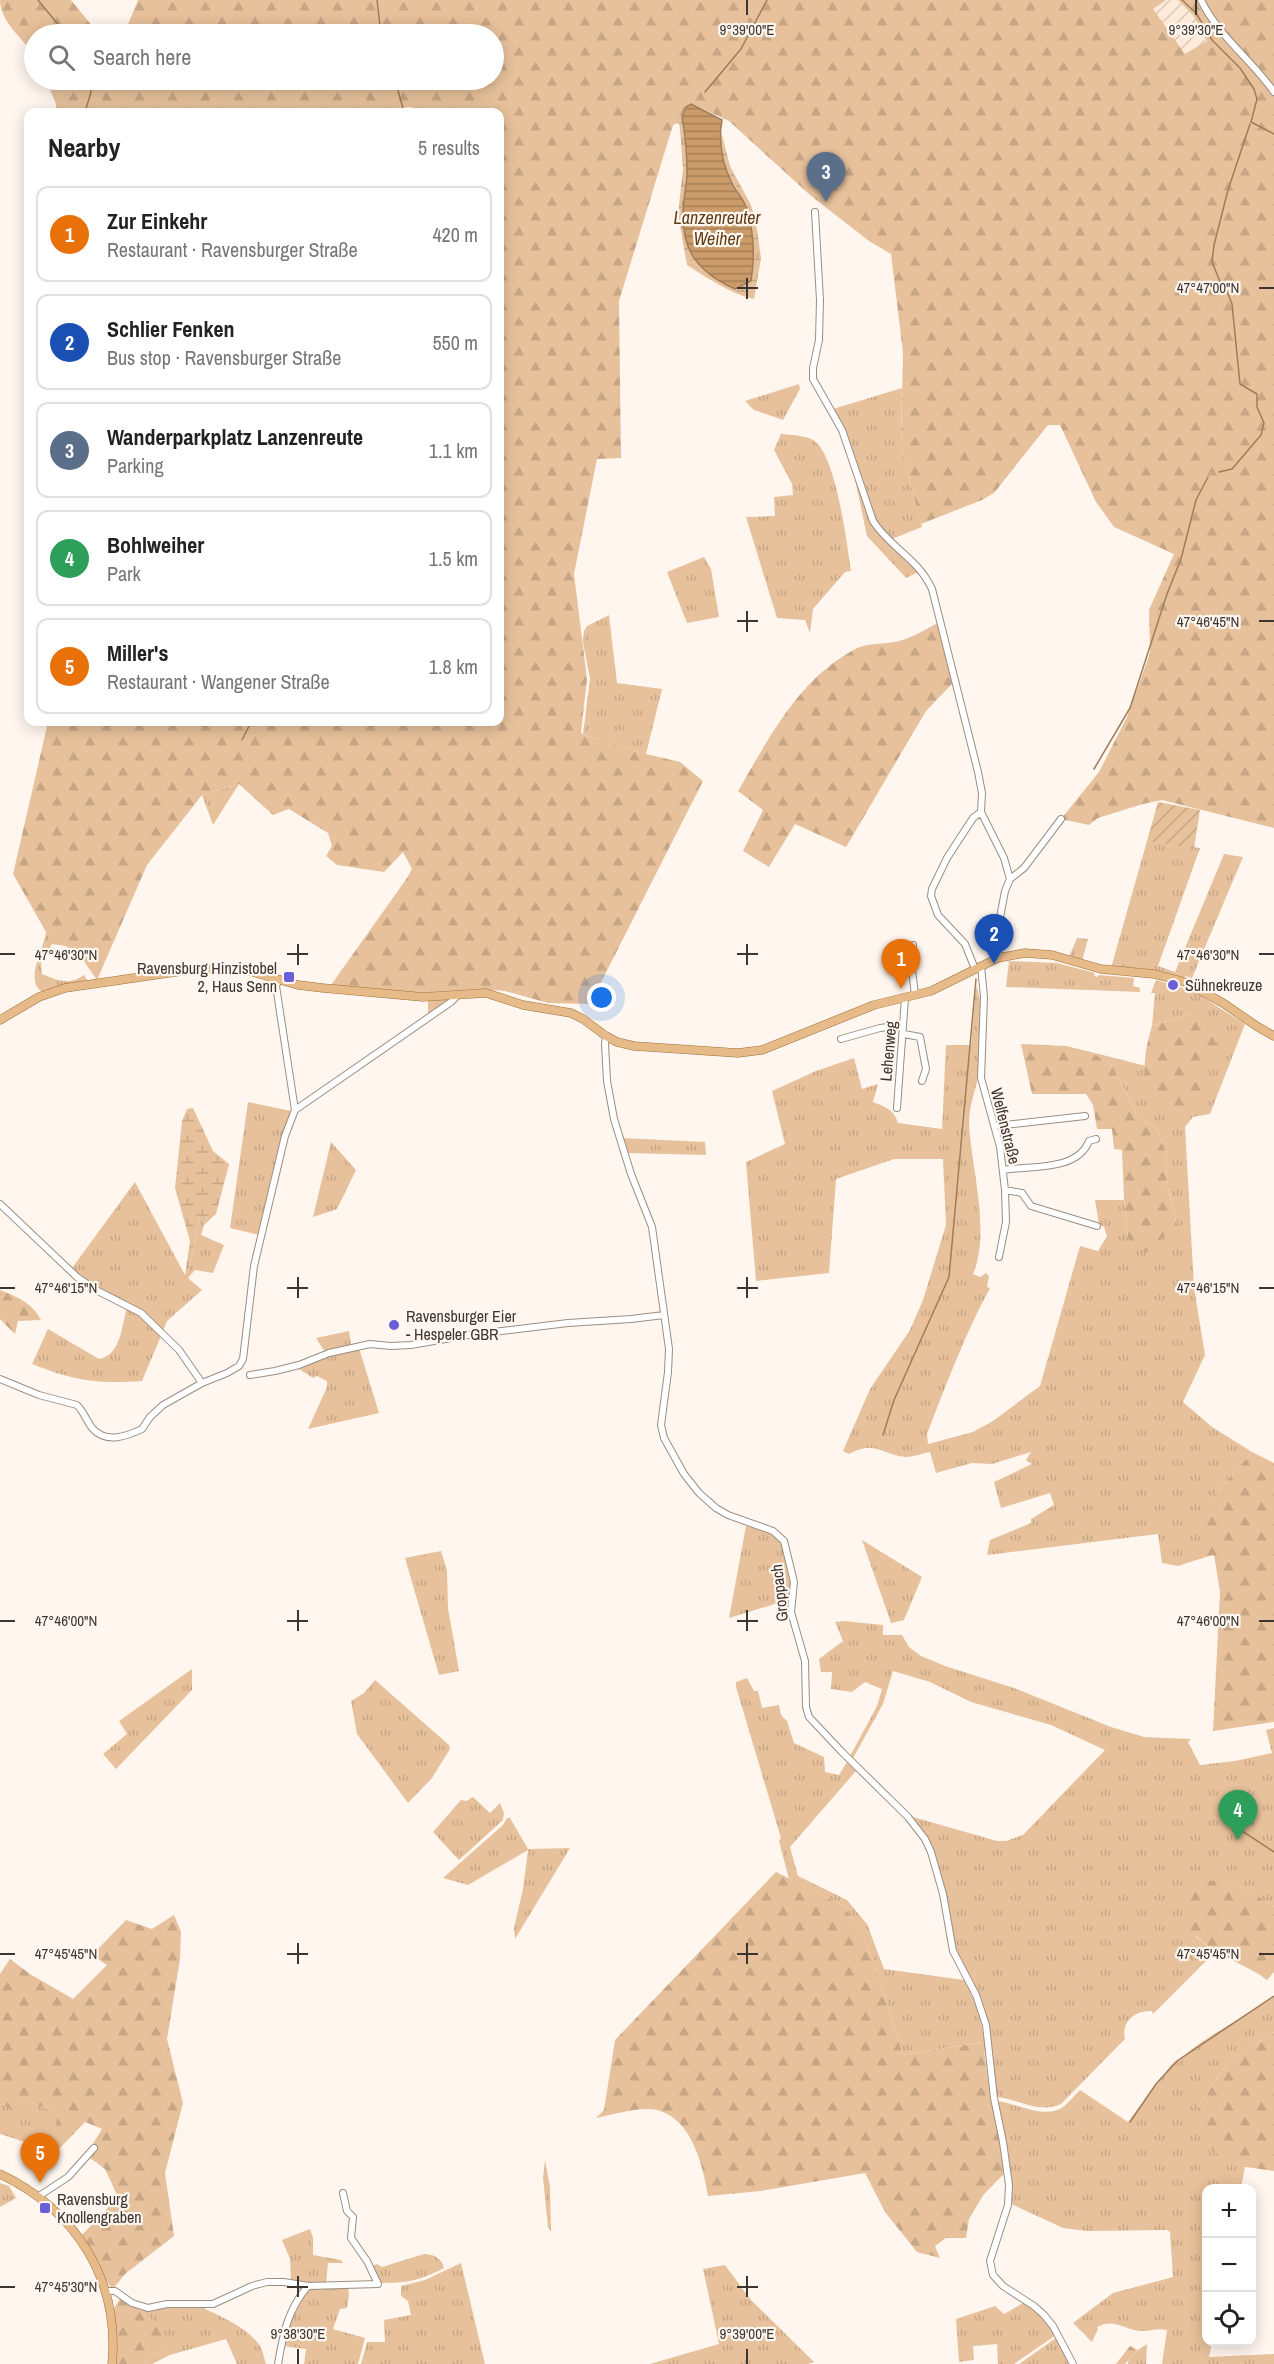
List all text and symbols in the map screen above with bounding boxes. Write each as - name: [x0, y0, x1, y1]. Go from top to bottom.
- text: 9°39'00"E: [719, 19, 775, 40]
- text: 9°39'30"E: [1168, 19, 1224, 40]
- search box: [24, 24, 504, 90]
- icon: search: [45, 41, 78, 74]
- text: Search here: [93, 42, 191, 72]
- text: Nearby: [48, 130, 120, 165]
- text: 5 results: [418, 134, 480, 161]
- pin: 3: [806, 152, 846, 202]
- water label: Lanzenreuter Weiher: [674, 205, 762, 251]
- text: Zur Einkehr: [107, 206, 207, 236]
- text: 1: [65, 221, 74, 248]
- text: 420 m: [432, 221, 478, 248]
- text: Restaurant · Ravensburger Straße: [107, 236, 358, 263]
- text: 47°47'00"N: [1177, 277, 1239, 298]
- text: Schlier Fenken: [107, 314, 234, 344]
- text: 2: [65, 329, 74, 356]
- text: 550 m: [432, 329, 478, 356]
- text: Bus stop · Ravensburger Straße: [107, 344, 341, 371]
- text: Wanderparkplatz Lanzenreute: [107, 422, 363, 452]
- text: 3: [65, 437, 74, 464]
- text: 1.1 km: [429, 437, 478, 464]
- text: Parking: [107, 452, 164, 479]
- text: Bohlweiher: [107, 530, 204, 560]
- text: 4: [65, 545, 74, 572]
- text: 1.5 km: [429, 545, 478, 572]
- text: Park: [107, 560, 141, 587]
- text: 47°46'45"N: [1177, 611, 1239, 632]
- text: Miller's: [107, 638, 168, 668]
- text: 5: [65, 653, 74, 680]
- text: 1.8 km: [429, 653, 478, 680]
- text: Restaurant · Wangener Straße: [107, 668, 330, 695]
- pin: 2: [974, 914, 1014, 964]
- pin: 1: [882, 940, 920, 989]
- text: 47°46'30"N: [35, 944, 97, 965]
- text: 47°46'30"N: [1177, 944, 1239, 965]
- place label: Ravensburg Hinzistobel 2, Haus Senn: [137, 957, 277, 997]
- marker: Ravensburg Hinzistobel 2, Haus Senn: [282, 970, 296, 984]
- place label: Sühnekreuze: [1185, 974, 1262, 996]
- marker: Sühnekreuze: [1166, 978, 1180, 992]
- your location: [587, 983, 616, 1012]
- street label: Lehenweg: [874, 1019, 902, 1082]
- street label: Welfenstraße: [986, 1086, 1026, 1166]
- text: 47°46'15"N: [35, 1277, 97, 1298]
- text: 47°46'15"N: [1177, 1277, 1239, 1298]
- place label: Ravensburger Eier - Hespeler GBR: [406, 1305, 517, 1345]
- marker: Ravensburger Eier - Hespeler GBR: [387, 1318, 401, 1332]
- street label: Groppach: [765, 1563, 793, 1623]
- text: 47°46'00"N: [35, 1610, 97, 1631]
- text: 47°46'00"N: [1177, 1610, 1239, 1631]
- pin: 4: [1218, 1790, 1258, 1840]
- text: 47°45'45"N: [35, 1943, 97, 1964]
- text: 47°45'45"N: [1177, 1943, 1239, 1964]
- pin: 5: [20, 2134, 60, 2183]
- map controls: [1202, 2184, 1256, 2346]
- button: +: [1202, 2184, 1256, 2238]
- place label: Ravensburg Knollengraben: [57, 2188, 142, 2228]
- marker: Ravensburg Knollengraben: [38, 2201, 52, 2215]
- button: −: [1202, 2238, 1256, 2292]
- text: 47°45'30"N: [35, 2276, 97, 2297]
- button: locate: [1202, 2292, 1256, 2346]
- text: 9°38'30"E: [270, 2323, 326, 2344]
- text: 9°39'00"E: [719, 2323, 775, 2344]

